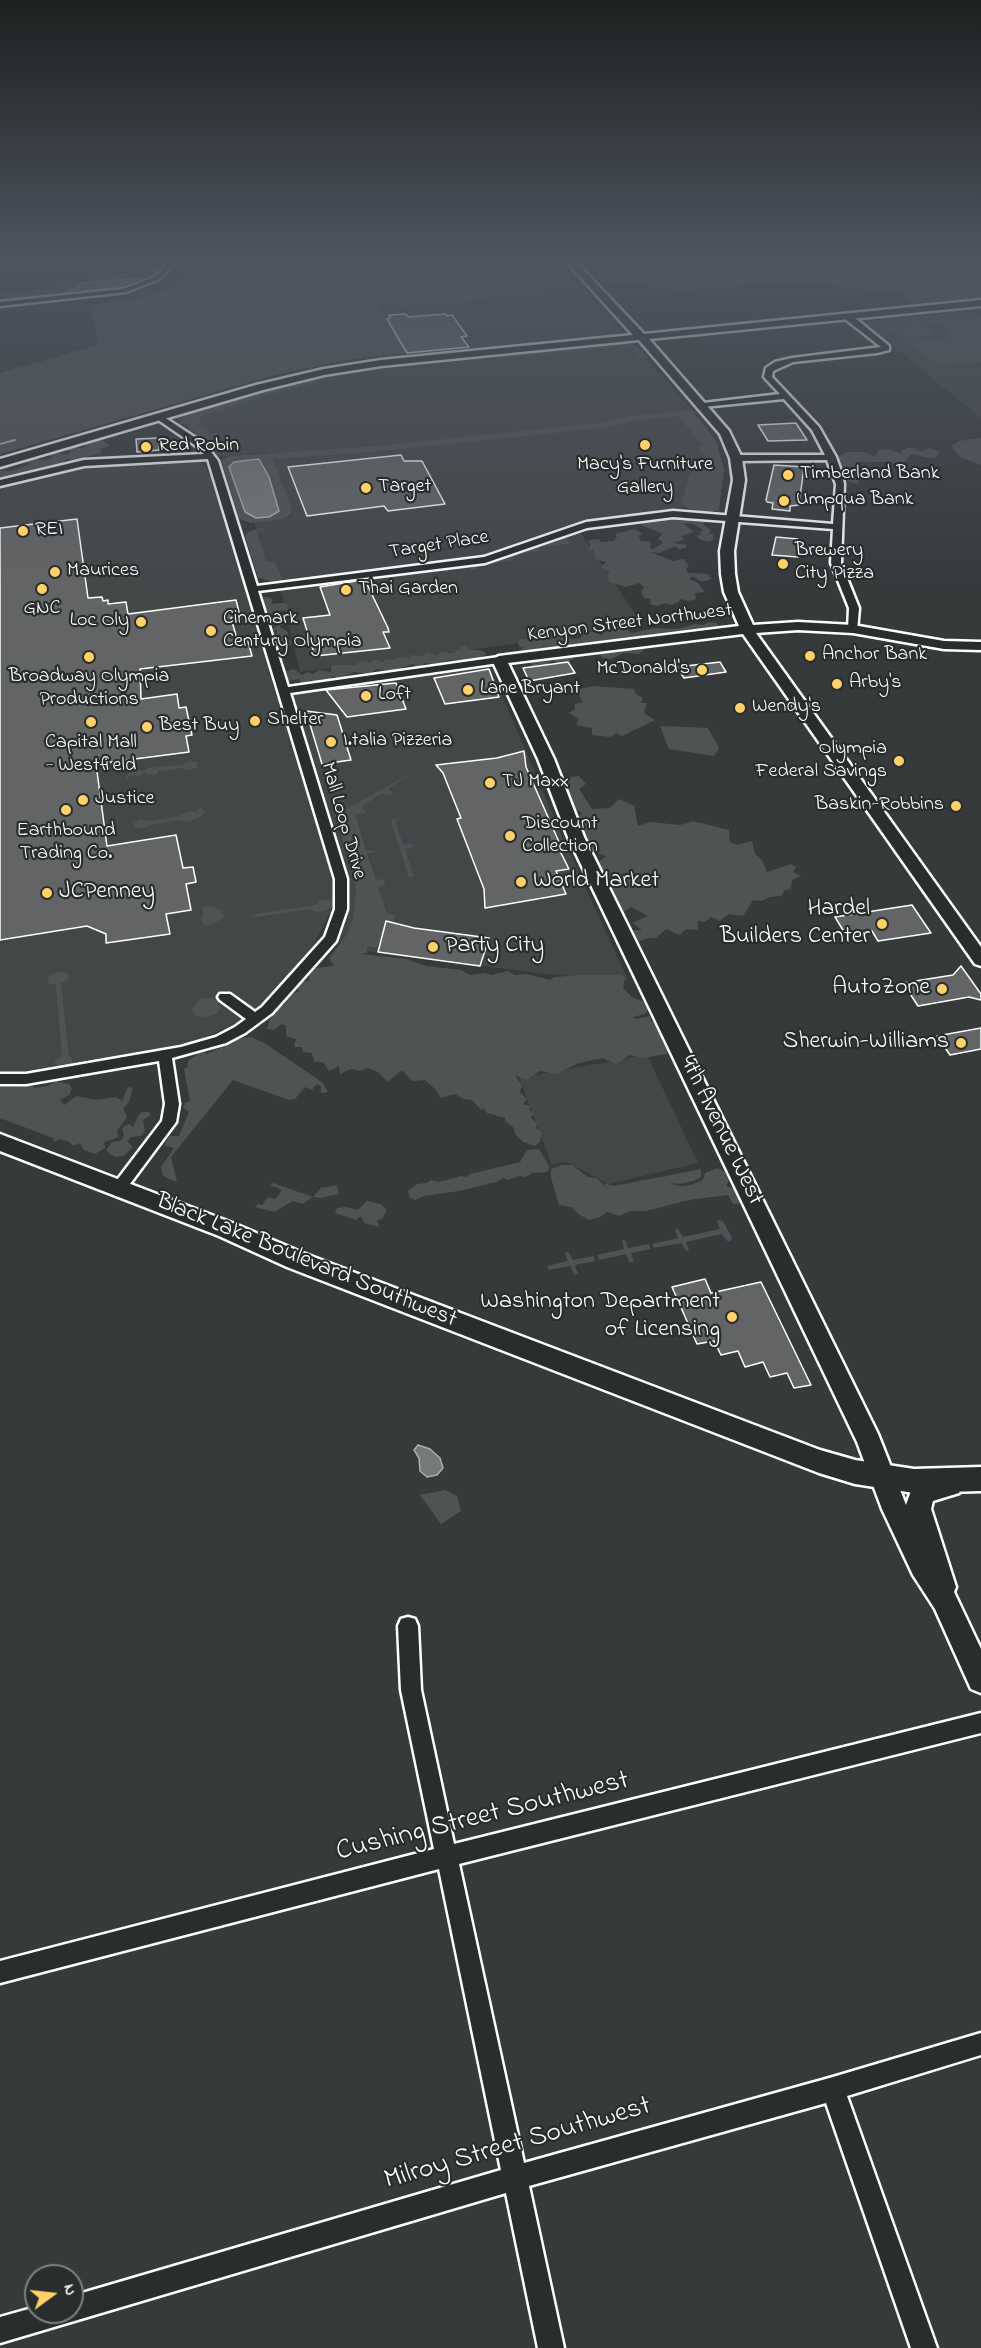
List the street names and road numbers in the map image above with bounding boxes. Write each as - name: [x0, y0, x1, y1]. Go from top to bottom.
- street label: Target Place: [387, 526, 491, 566]
- street label: Kenyon Street Northwest: [526, 600, 734, 648]
- street label: Mall Loop Drive: [314, 760, 370, 882]
- street label: 4th Avenue West: [671, 1052, 769, 1210]
- street label: Black Lake Boulevard Southwest: [151, 1188, 461, 1336]
- street label: Cushing Street Southwest: [333, 1765, 633, 1871]
- street label: Milroy Street Southwest: [381, 2091, 655, 2199]

